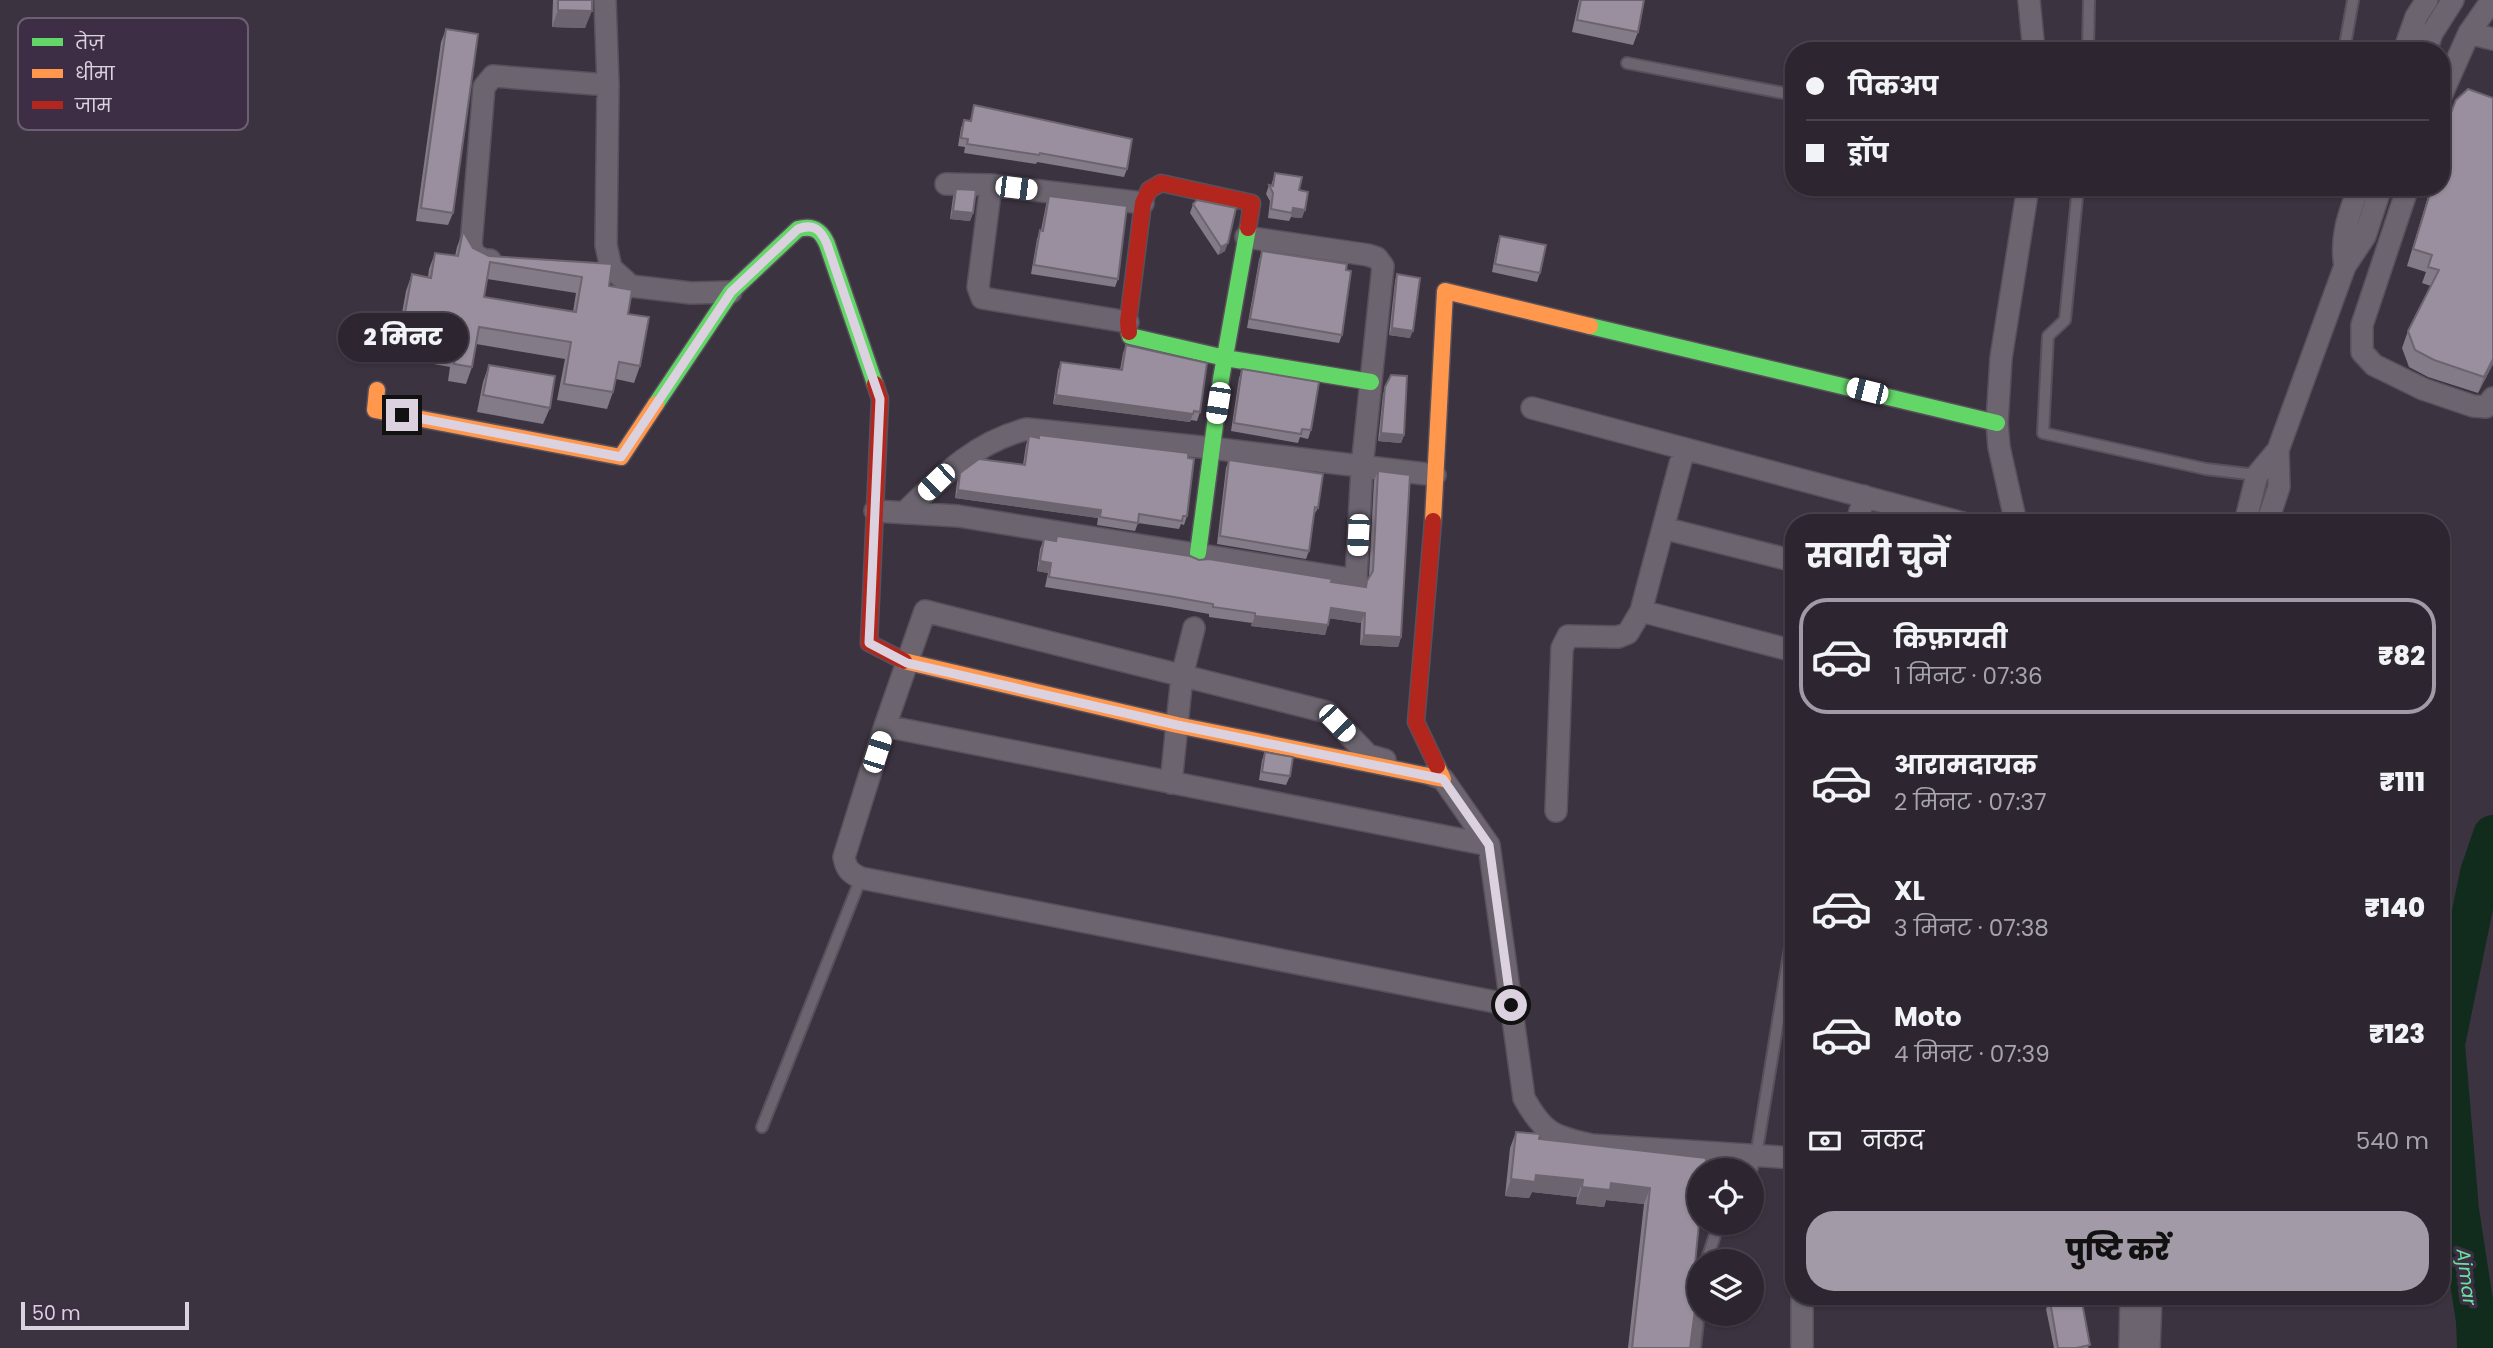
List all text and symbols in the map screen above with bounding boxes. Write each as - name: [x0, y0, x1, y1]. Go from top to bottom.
- legend: [18, 18, 248, 130]
- text: तेज़: [74, 29, 105, 56]
- text: धीमा: [75, 60, 116, 87]
- text: पिकअप: [1848, 68, 1938, 104]
- text: जाम: [74, 92, 113, 119]
- text: ड्रॉप: [1848, 135, 1889, 171]
- car: [994, 175, 1039, 201]
- callout: 2 मिनट: [337, 314, 467, 362]
- text: 2 मिनट: [364, 321, 442, 353]
- car: [1845, 376, 1890, 406]
- car: [1205, 381, 1232, 425]
- route end: [386, 399, 418, 431]
- car: [914, 460, 959, 504]
- car: [1347, 513, 1370, 557]
- text: सवारी चुनें: [1806, 533, 1948, 578]
- text: किफ़ायती: [1894, 621, 2008, 657]
- icon: car: [1810, 625, 1873, 688]
- text: ₹82: [2378, 638, 2425, 674]
- text: 1 मिनट · 07:36: [1894, 660, 2043, 692]
- car: [1315, 701, 1360, 745]
- car: [861, 729, 894, 775]
- text: आरामदायक: [1894, 747, 2037, 783]
- icon: car: [1810, 751, 1873, 814]
- text: ₹111: [2380, 764, 2425, 800]
- text: 2 मिनट · 07:37: [1894, 786, 2046, 818]
- text: XL: [1894, 873, 1925, 909]
- icon: car: [1810, 877, 1873, 940]
- text: ₹140: [2365, 890, 2425, 926]
- text: 3 मिनट · 07:38: [1894, 912, 2049, 944]
- route start: [1495, 989, 1527, 1021]
- text: Moto: [1894, 999, 1962, 1035]
- icon: car: [1810, 1003, 1873, 1066]
- text: ₹123: [2369, 1016, 2425, 1052]
- text: 4 मिनट · 07:39: [1894, 1038, 2050, 1070]
- icon: cash: [1806, 1122, 1844, 1160]
- text: नकद: [1862, 1122, 1924, 1158]
- text: 540 m: [2356, 1125, 2429, 1157]
- map controls: [1687, 1158, 1764, 1326]
- button: locate: [1687, 1158, 1764, 1235]
- button: पुष्टि करें: [1806, 1211, 2429, 1291]
- water label: Ajmar: [2450, 1246, 2483, 1308]
- button: layers: [1687, 1249, 1764, 1326]
- scale bar: [21, 1299, 189, 1331]
- text: 50 m: [32, 1300, 81, 1327]

